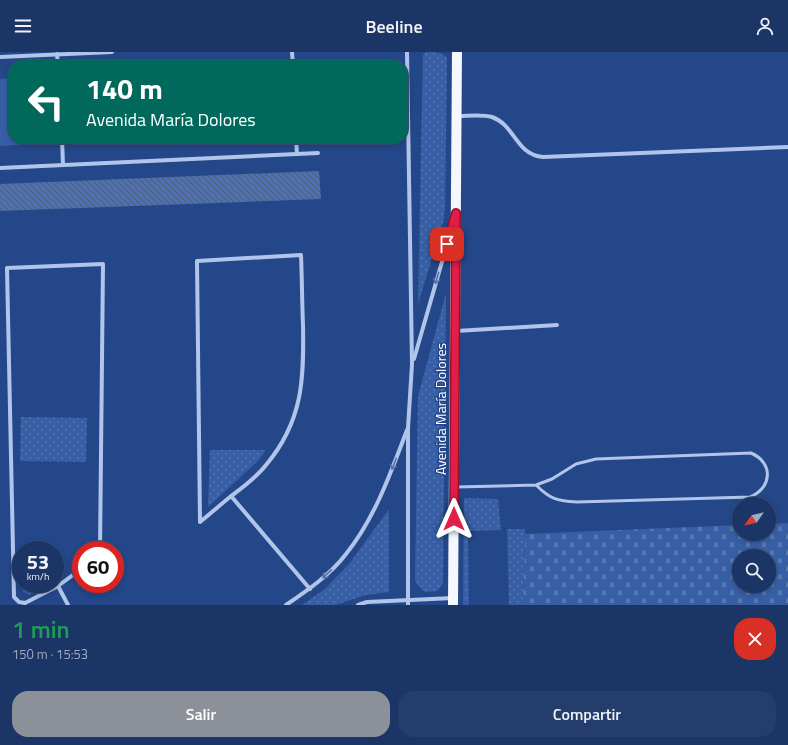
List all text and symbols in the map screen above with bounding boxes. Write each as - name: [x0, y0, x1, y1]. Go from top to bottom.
- text: Beeline: [365, 13, 423, 40]
- icon: menu: [12, 15, 34, 37]
- icon: person: [754, 15, 776, 37]
- text: 140 m: [86, 67, 163, 110]
- icon: left: [20, 76, 72, 128]
- text: Avenida María Dolores: [86, 106, 256, 133]
- pin: [430, 227, 464, 261]
- icon: arrive: [436, 233, 458, 255]
- one-way arrow: [433, 271, 440, 284]
- street label: Avenida María Dolores: [430, 343, 451, 475]
- one-way arrow: [389, 458, 397, 470]
- north arrow: [732, 497, 776, 541]
- map controls: [732, 497, 776, 593]
- position arrow: [433, 498, 475, 540]
- speed limit sign: 60: [72, 541, 124, 593]
- text: 53: [27, 546, 49, 577]
- button: search: [732, 549, 776, 593]
- text: km/h: [27, 569, 49, 584]
- one-way arrow: [322, 570, 332, 579]
- text: 1 min: [12, 611, 70, 647]
- button: close: [734, 618, 776, 660]
- text: 150 m · 15:53: [12, 644, 88, 664]
- button: Salir: [12, 691, 390, 737]
- button: Compartir: [398, 691, 776, 737]

